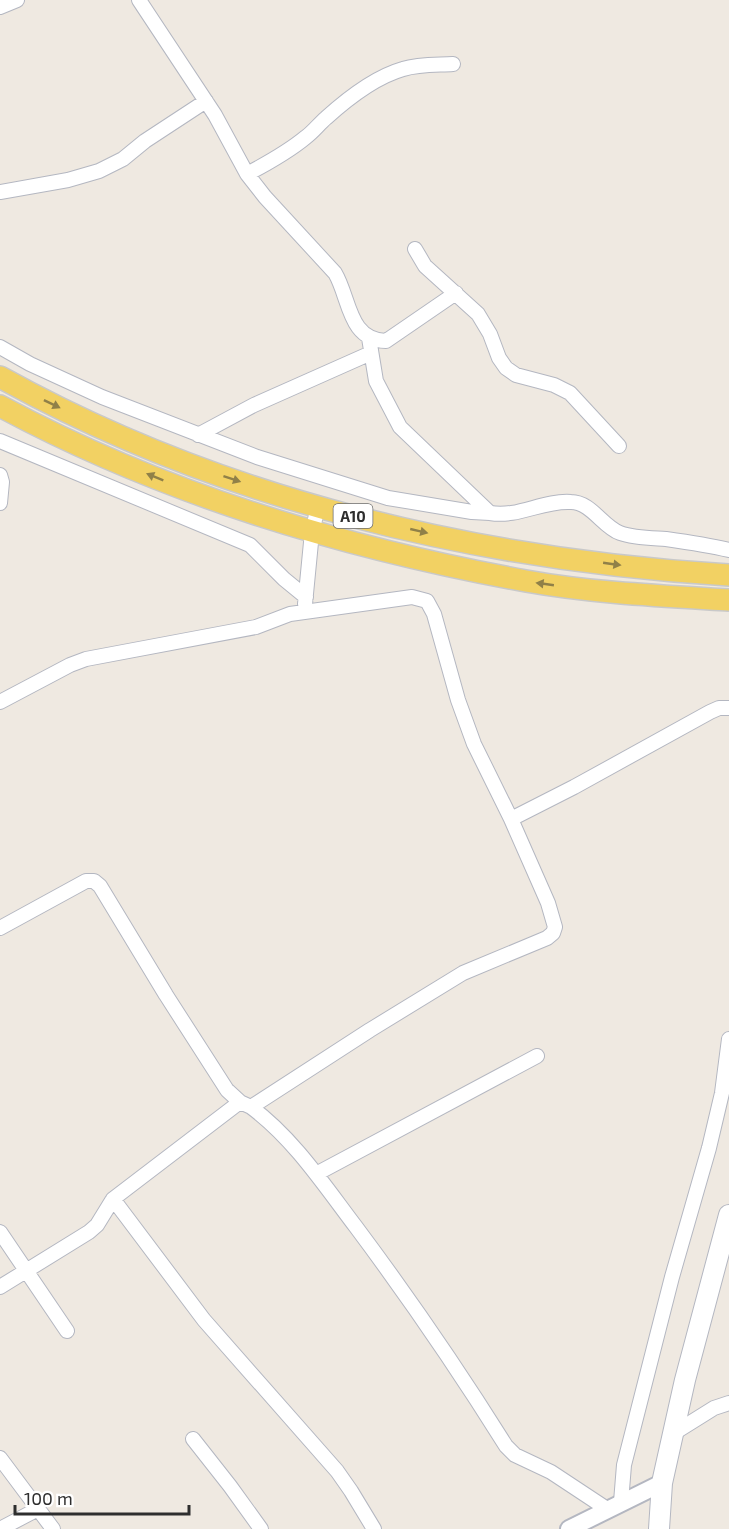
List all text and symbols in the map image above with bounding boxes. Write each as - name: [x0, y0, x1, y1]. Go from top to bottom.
- one-way arrow: [43, 398, 61, 408]
- one-way arrow: [146, 472, 164, 482]
- one-way arrow: [223, 475, 241, 485]
- road number: A10: [334, 504, 372, 528]
- one-way arrow: [410, 527, 429, 537]
- one-way arrow: [602, 559, 621, 568]
- one-way arrow: [536, 579, 555, 588]
- scale bar: [15, 1478, 189, 1516]
- text: 100 m: [24, 1487, 73, 1509]

